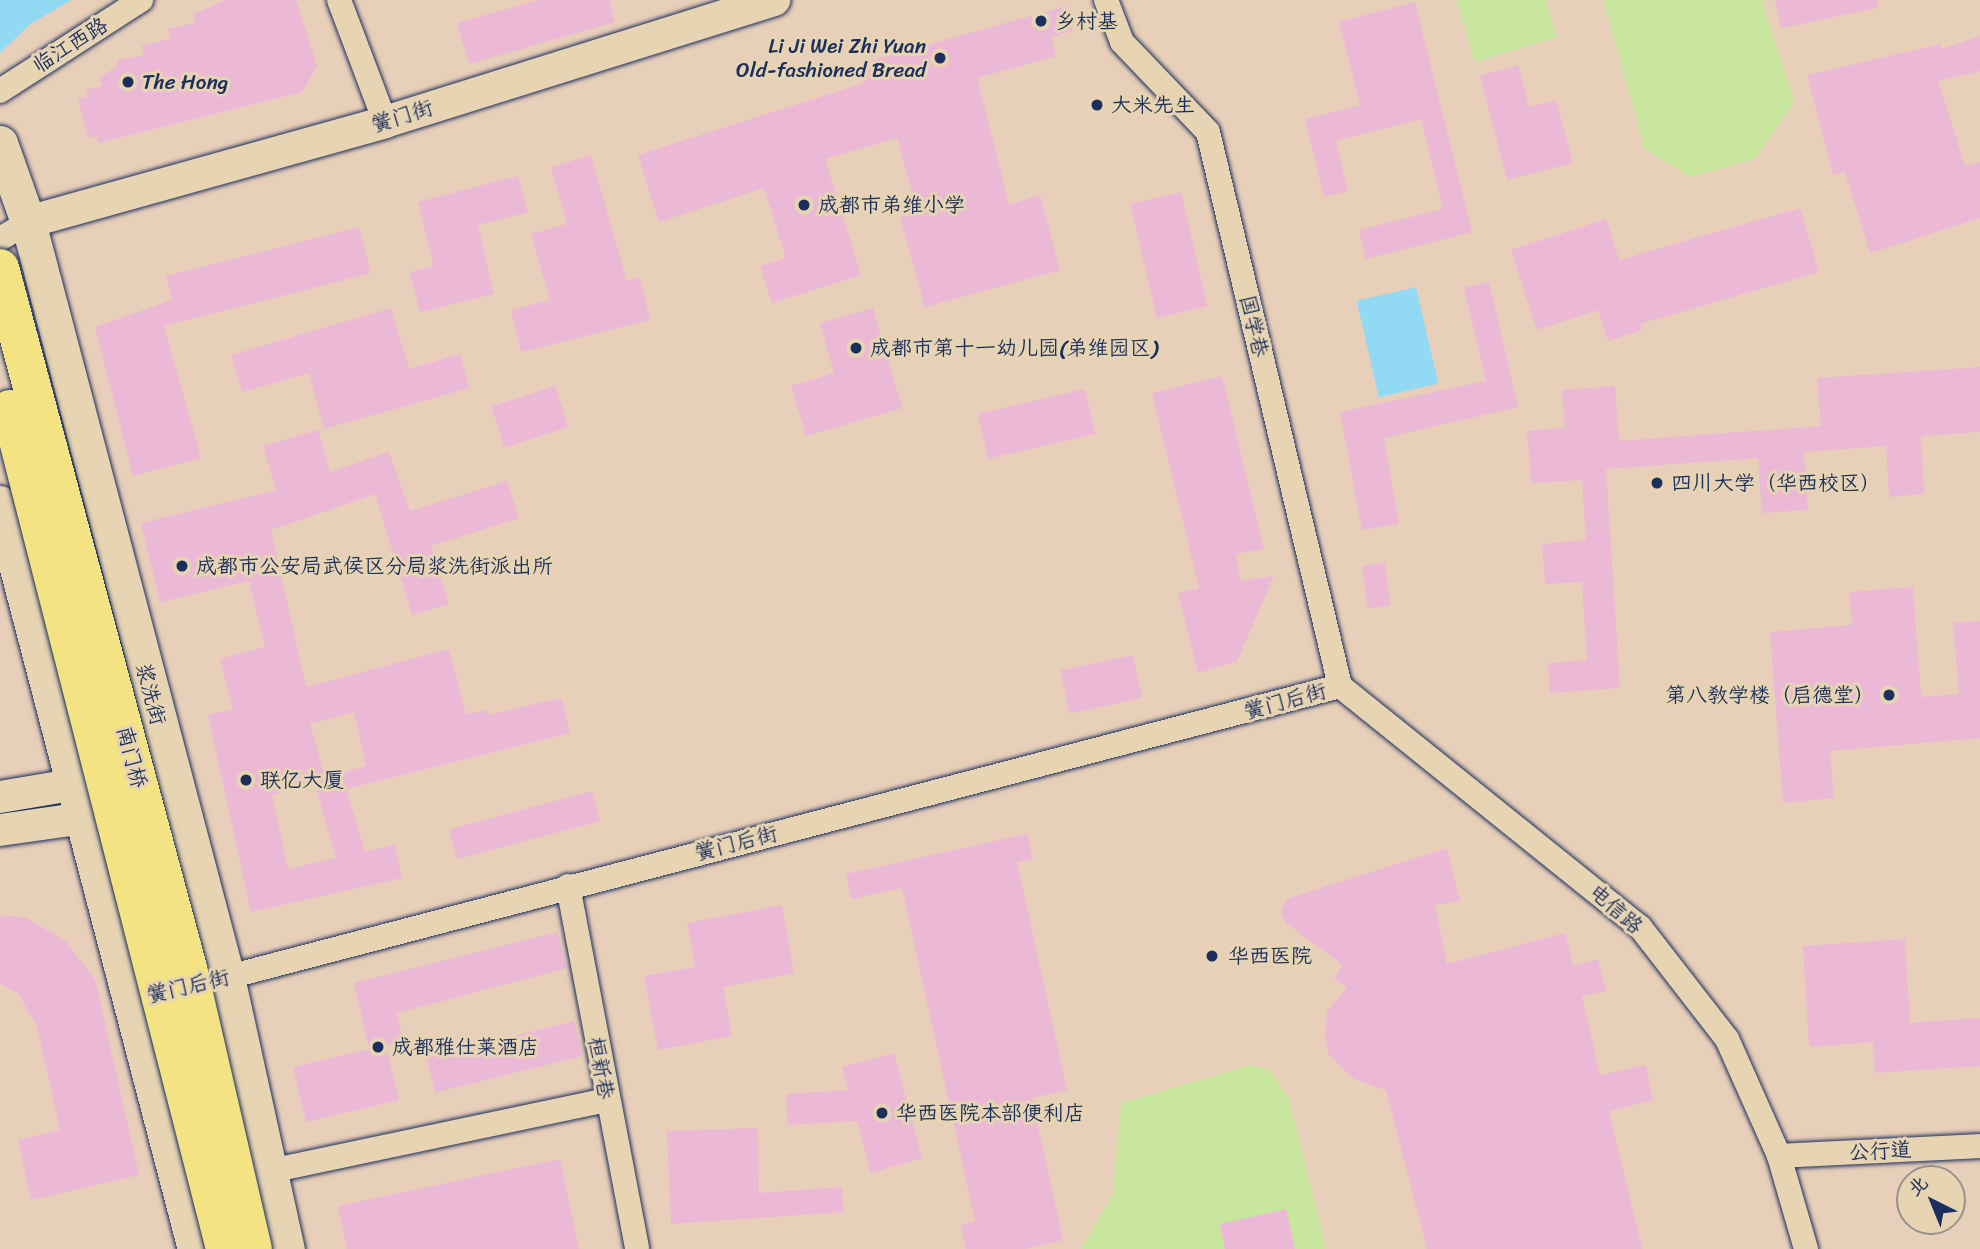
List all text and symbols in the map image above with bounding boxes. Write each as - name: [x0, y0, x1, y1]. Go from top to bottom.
- place label: 乡村基: [1055, 8, 1118, 34]
- street label: 临江西路: [28, 12, 112, 78]
- marker: 乡村基: [1033, 13, 1049, 29]
- place label: Li Ji Wei Zhi Yuan Old-fashioned Bread: [736, 33, 926, 83]
- marker: Li Ji Wei Zhi Yuan Old-fashioned Bread: [932, 50, 948, 66]
- place label: The Hong: [142, 69, 228, 95]
- marker: The Hong: [120, 74, 136, 90]
- place label: 大米先生: [1111, 92, 1195, 118]
- street label: 黉门街: [368, 95, 436, 137]
- marker: 大米先生: [1089, 97, 1105, 113]
- place label: 成都市弟维小学: [818, 192, 965, 218]
- marker: 成都市弟维小学: [796, 197, 812, 213]
- street label: 国学巷: [1235, 292, 1273, 360]
- place label: 成都市第十一幼儿园(弟维园区): [870, 335, 1158, 361]
- marker: 成都市第十一幼儿园(弟维园区): [848, 340, 864, 356]
- place label: 四川大学（华西校区）: [1671, 470, 1881, 496]
- marker: 四川大学（华西校区）: [1649, 475, 1665, 491]
- place label: 成都市公安局武侯区分局浆洗街派出所: [196, 553, 553, 579]
- marker: 成都市公安局武侯区分局浆洗街派出所: [174, 558, 190, 574]
- street label: 浆洗街: [131, 660, 171, 728]
- street label: 黉门后街: [1241, 678, 1329, 724]
- place label: 第八教学楼（启德堂）: [1665, 682, 1875, 708]
- marker: 第八教学楼（启德堂）: [1881, 687, 1897, 703]
- street label: 南门桥: [112, 723, 152, 791]
- place label: 联亿大厦: [260, 767, 344, 793]
- marker: 联亿大厦: [238, 772, 254, 788]
- street label: 黉门后街: [692, 821, 780, 865]
- street label: 电信路: [1584, 879, 1648, 939]
- place label: 华西医院: [1228, 943, 1312, 969]
- marker: 华西医院: [1202, 946, 1222, 966]
- street label: 黉门后街: [144, 964, 232, 1008]
- place label: 成都雅仕莱酒店: [392, 1034, 539, 1060]
- street label: 桓新巷: [583, 1035, 619, 1101]
- marker: 成都雅仕莱酒店: [370, 1039, 386, 1055]
- place label: 华西医院本部便利店: [896, 1100, 1085, 1126]
- marker: 华西医院本部便利店: [874, 1105, 890, 1121]
- street label: 公行道: [1848, 1137, 1912, 1165]
- north arrow: [1896, 1165, 1966, 1235]
- text: 北: [1899, 1167, 1936, 1204]

